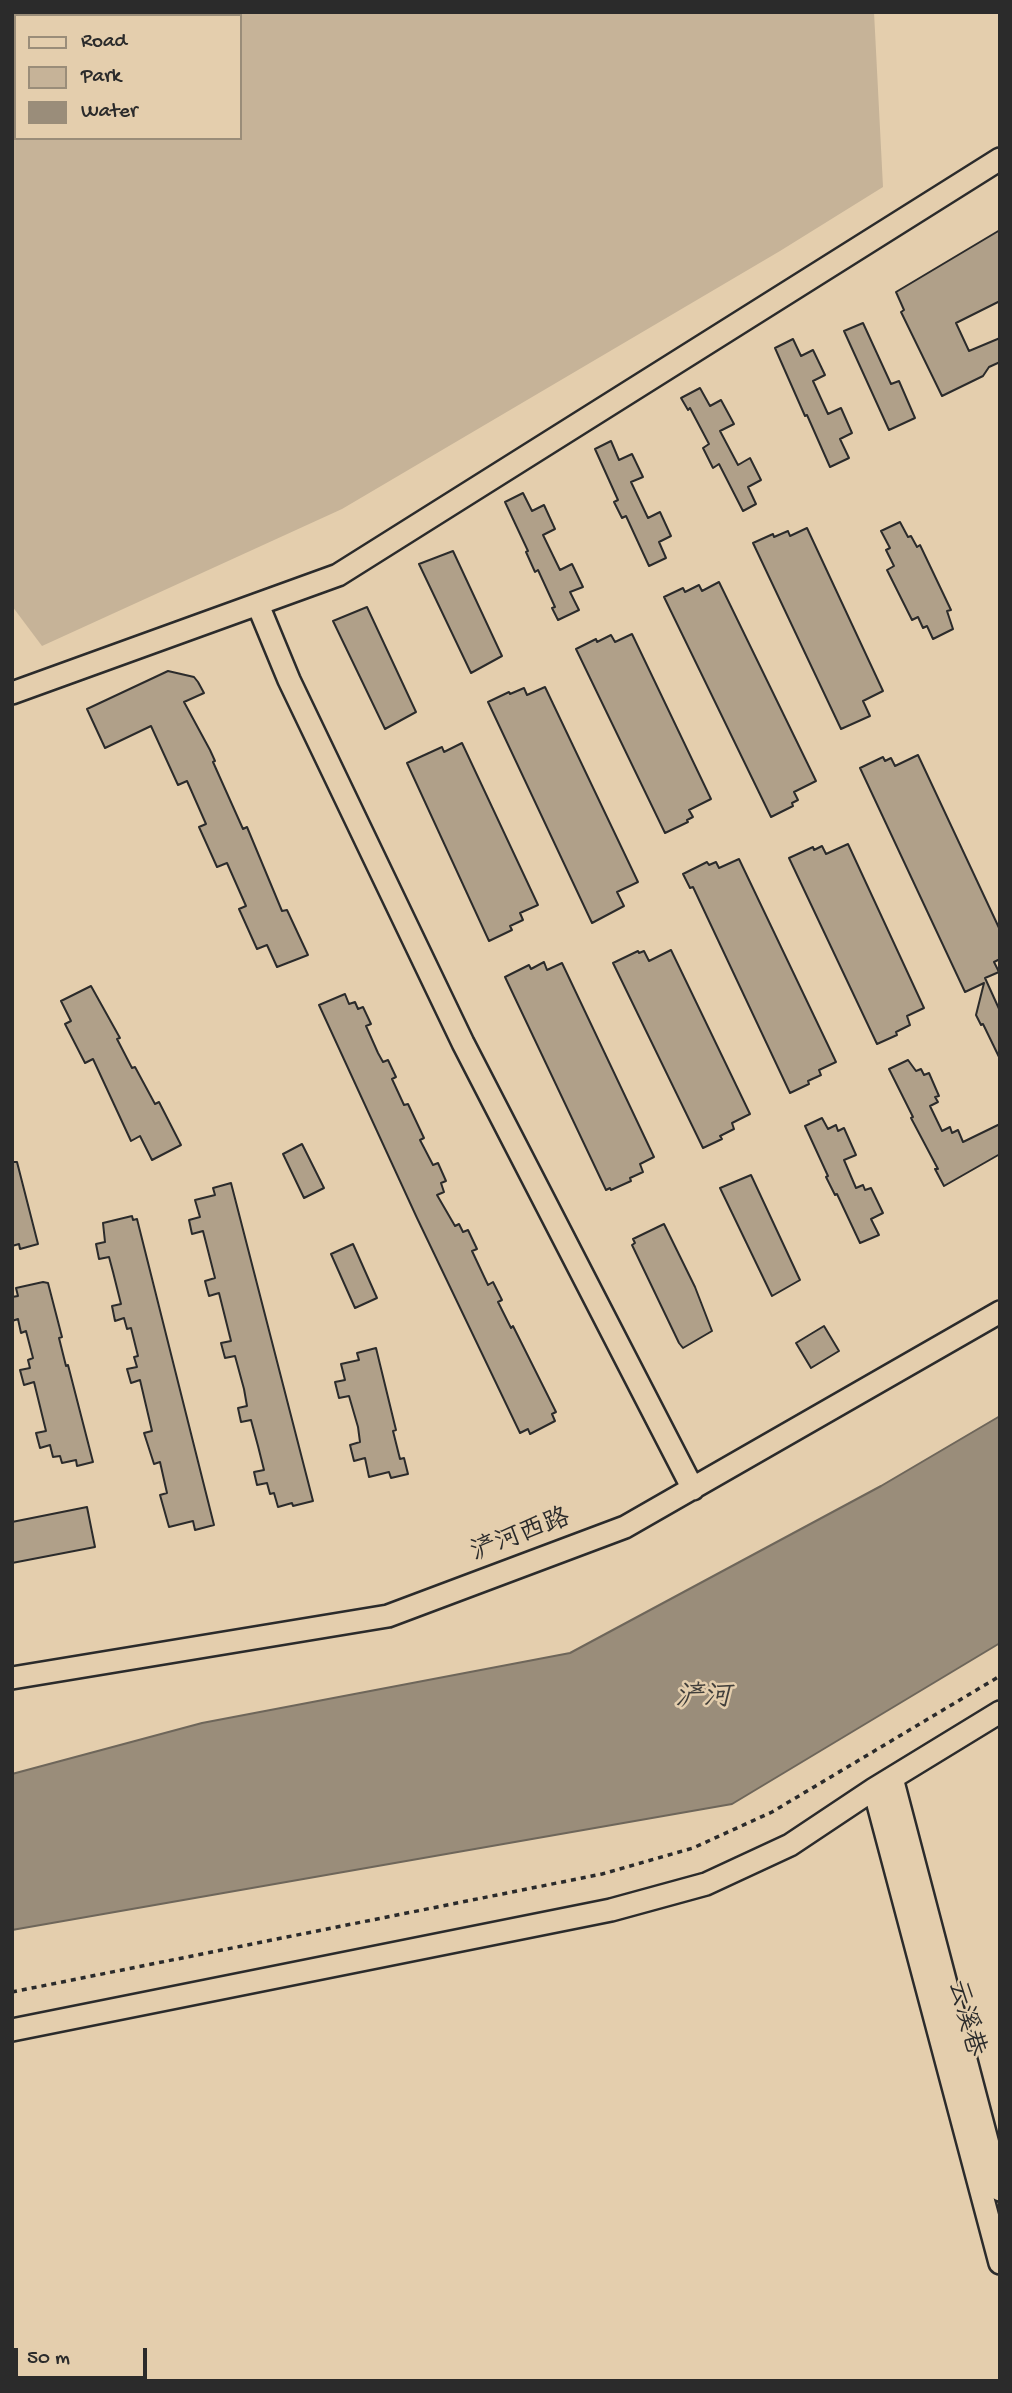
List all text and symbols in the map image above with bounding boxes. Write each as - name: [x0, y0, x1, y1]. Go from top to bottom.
- legend: [14, 14, 242, 140]
- text: Road: [81, 30, 127, 55]
- text: Park: [81, 65, 121, 90]
- text: Water: [81, 100, 137, 125]
- street label: 浐河西路: [467, 1504, 575, 1570]
- water label: 浐河: [675, 1683, 731, 1717]
- street label: 云溪巷: [939, 1977, 989, 2061]
- scale bar: [18, 2334, 150, 2378]
- text: 50 m: [27, 2347, 70, 2372]

